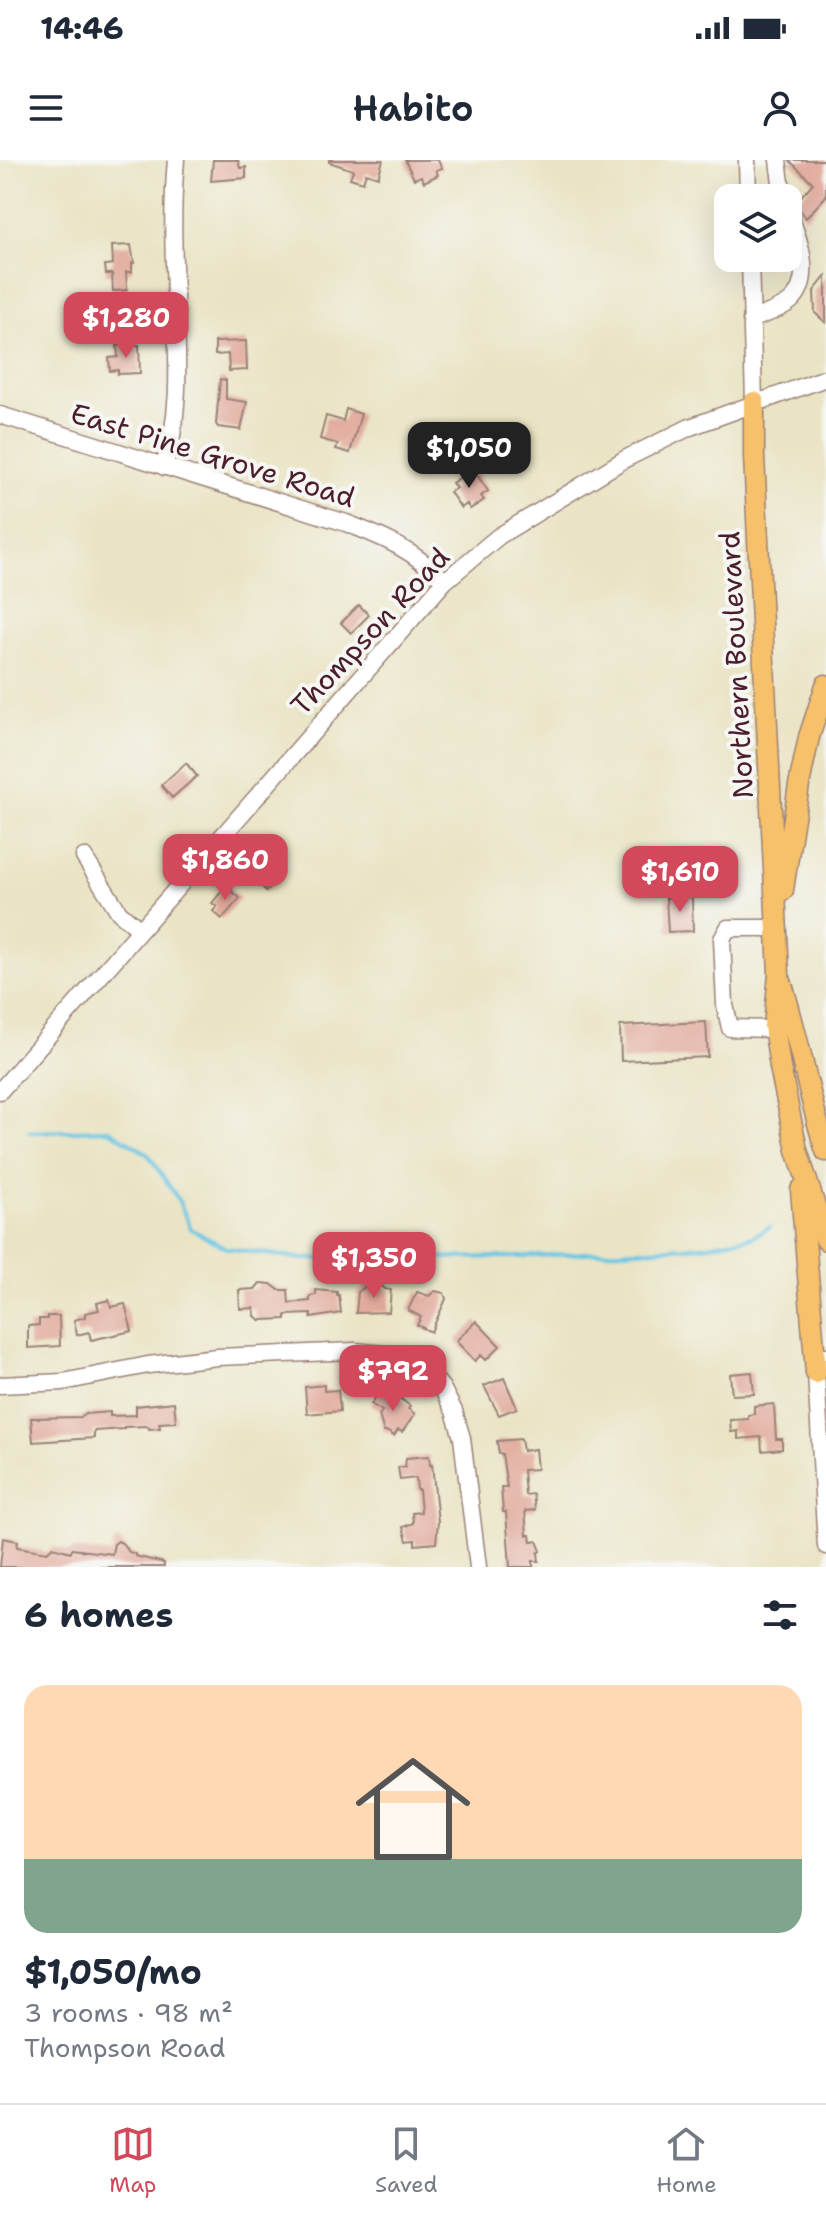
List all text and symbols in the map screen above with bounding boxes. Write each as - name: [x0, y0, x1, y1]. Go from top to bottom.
- text: 14:46: [40, 8, 124, 49]
- text: Habito: [352, 84, 474, 133]
- icon: menu: [24, 86, 68, 130]
- icon: person: [758, 86, 802, 130]
- map controls: [714, 184, 802, 272]
- button: layers: [714, 184, 802, 272]
- pin: $1,280: [61, 292, 191, 360]
- text: $1,280: [82, 300, 170, 335]
- street label: East Pine Grove Road: [66, 394, 360, 516]
- pin: $1,050: [404, 422, 534, 490]
- text: $1,050: [426, 430, 512, 465]
- street label: Northern Boulevard: [710, 530, 762, 800]
- street label: Thompson Road: [282, 539, 458, 723]
- pin: $1,860: [160, 834, 290, 902]
- text: $1,860: [181, 842, 269, 877]
- pin: $1,610: [615, 846, 745, 914]
- text: $1,610: [640, 854, 720, 889]
- pin: $1,350: [309, 1232, 439, 1300]
- text: $1,350: [331, 1240, 417, 1275]
- pin: $792: [346, 1345, 440, 1413]
- text: $792: [357, 1353, 429, 1388]
- text: 6 homes: [24, 1592, 173, 1638]
- icon: filters: [758, 1593, 802, 1637]
- icon: home: [341, 1737, 485, 1881]
- text: $1,050/mo: [24, 1949, 202, 1995]
- text: 3 rooms · 98 m²: [24, 1995, 233, 2030]
- text: Thompson Road: [24, 2030, 225, 2065]
- tab: Map: [109, 2122, 156, 2199]
- tab: Saved: [375, 2122, 438, 2199]
- tab: Home: [656, 2122, 717, 2199]

